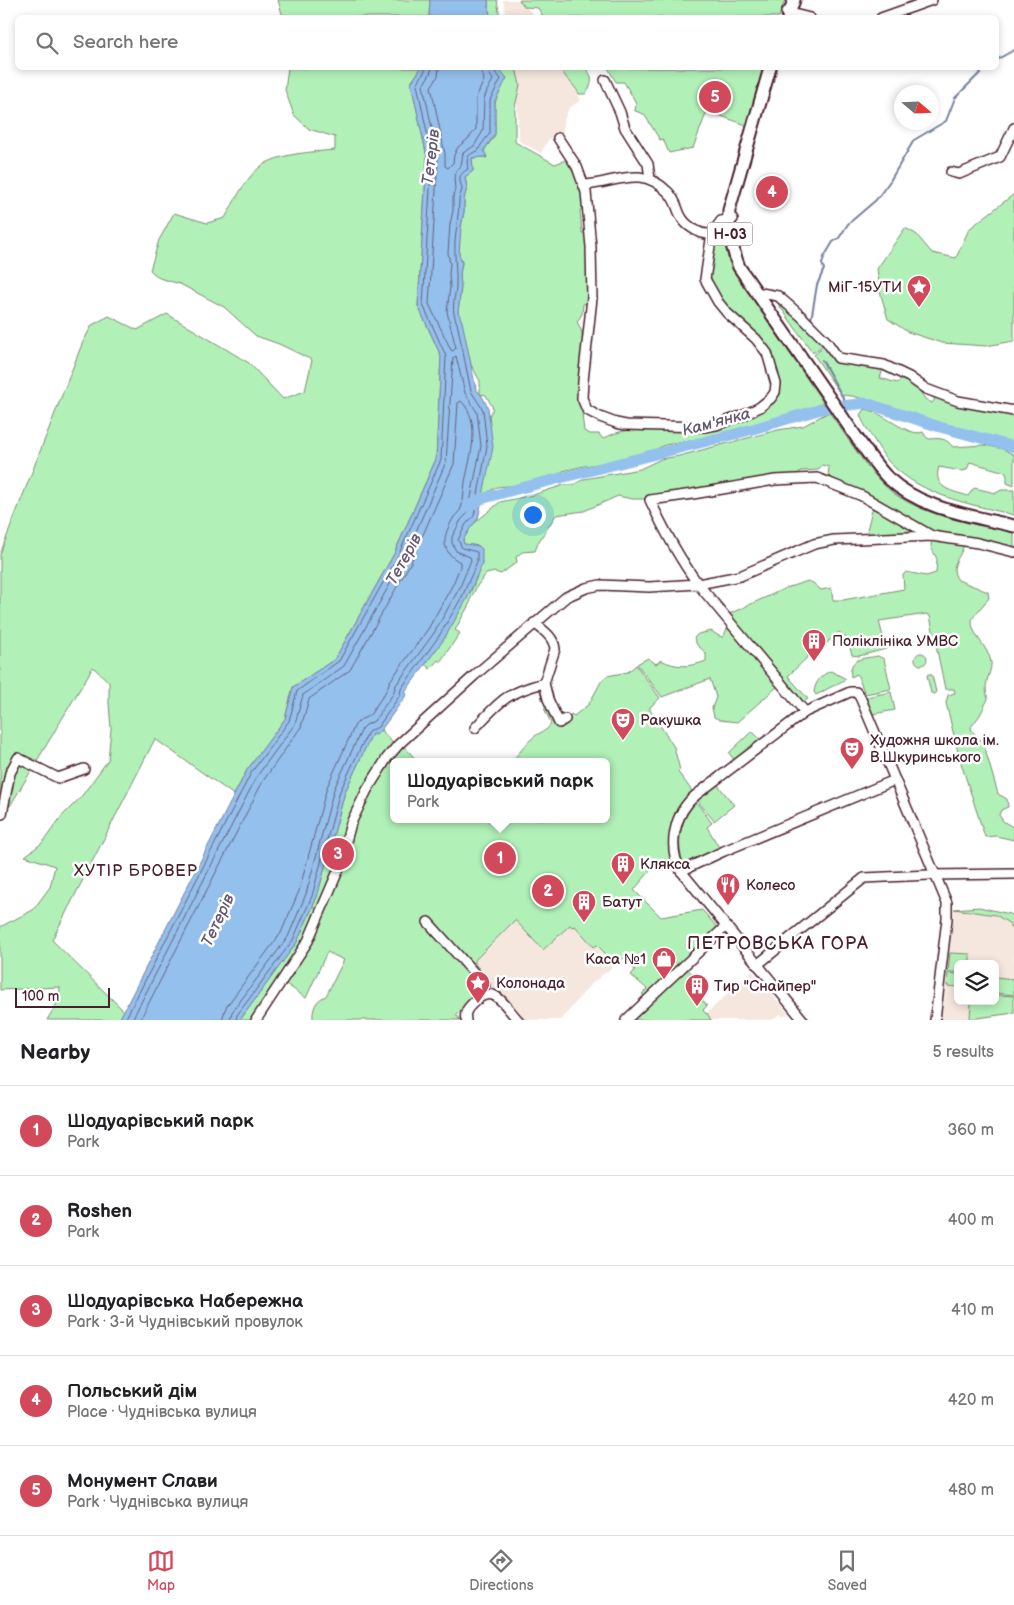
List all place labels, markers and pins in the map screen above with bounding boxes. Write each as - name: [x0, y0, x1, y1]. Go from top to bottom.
- pin: 5: [699, 78, 731, 116]
- pin: 4: [756, 173, 788, 211]
- place icon: МіГ-15УТИ: [906, 274, 932, 308]
- place label: МіГ-15УТИ: [828, 278, 902, 297]
- building icon: Поліклініка УМВС: [801, 628, 827, 662]
- place label: Поліклініка УМВС: [832, 632, 958, 651]
- theatre icon: Ракушка: [610, 707, 636, 741]
- place label: Ракушка: [640, 711, 702, 730]
- place label: Художня школа ім. В.Шкуринського: [870, 731, 999, 767]
- theatre icon: Художня школа ім. В.Шкуринського: [839, 736, 865, 770]
- pin: 3: [322, 835, 354, 873]
- pin: 1: [484, 839, 516, 877]
- building icon: Клякса: [610, 851, 636, 885]
- place label: Клякса: [640, 855, 691, 874]
- pin: 2: [532, 872, 564, 910]
- restaurant icon: Колесо: [715, 872, 741, 906]
- place label: Колесо: [746, 876, 796, 895]
- building icon: Батут: [571, 889, 597, 923]
- place label: Батут: [602, 893, 642, 912]
- shop icon: Каса №1: [651, 946, 677, 980]
- place label: Каса №1: [585, 950, 646, 969]
- place icon: Колонада: [465, 970, 491, 1004]
- building icon: Тир "Снайпер": [684, 973, 710, 1007]
- place label: Колонада: [496, 974, 565, 993]
- place label: Тир "Снайпер": [714, 977, 816, 996]

